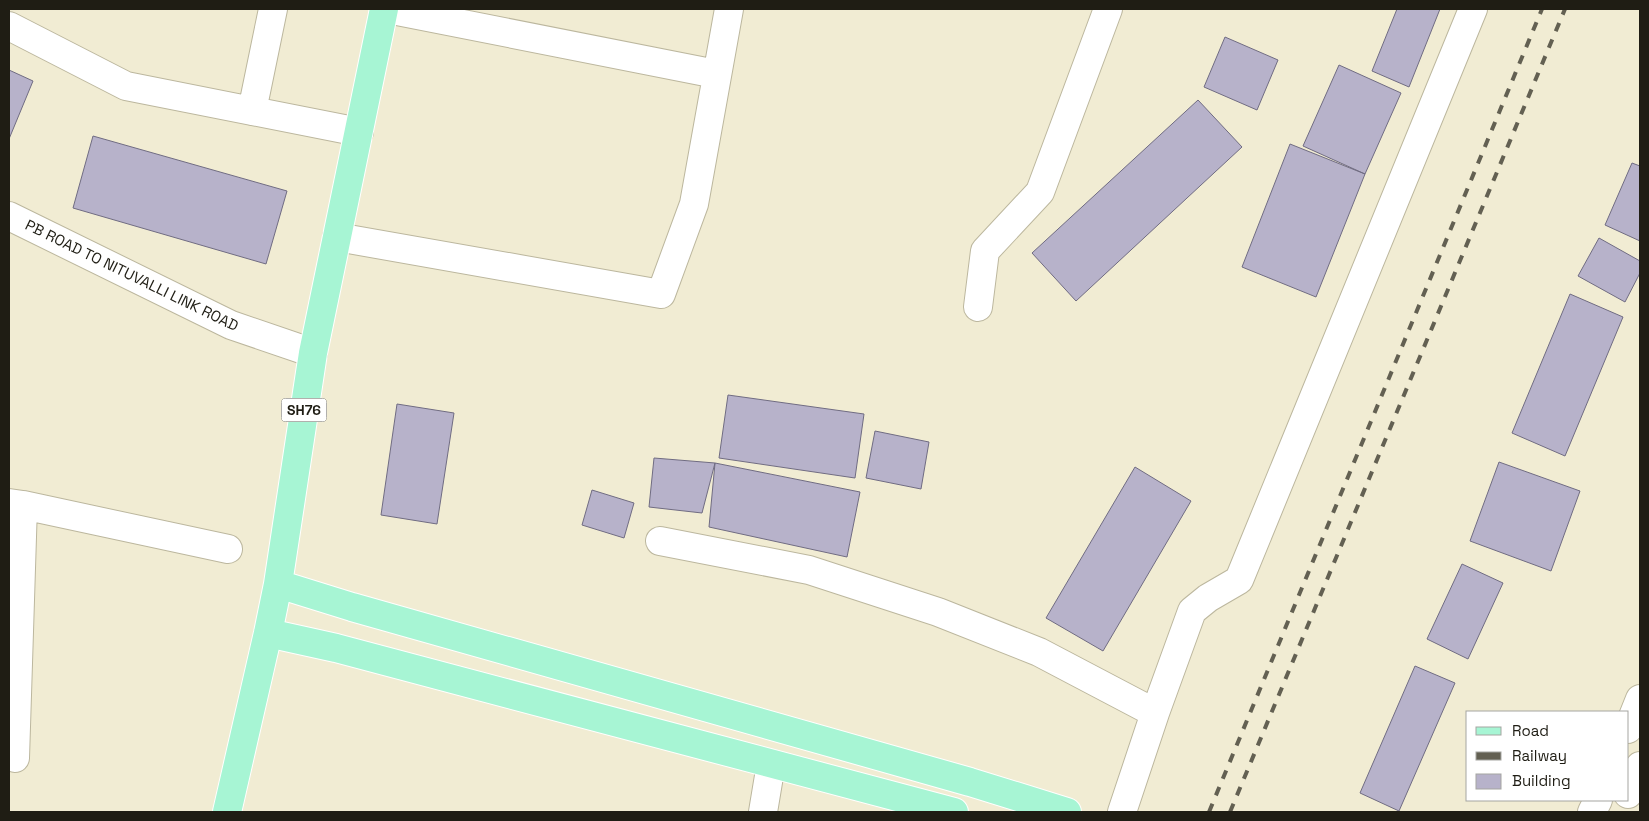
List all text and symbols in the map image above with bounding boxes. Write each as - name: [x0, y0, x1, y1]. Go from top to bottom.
- street label: PB ROAD TO NITUVALLI LINK ROAD: [22, 215, 242, 335]
- road number: SH76: [282, 398, 326, 422]
- legend: [1466, 711, 1629, 801]
- text: Road: [1512, 721, 1549, 740]
- text: Railway: [1512, 746, 1567, 765]
- text: Building: [1512, 771, 1571, 790]

